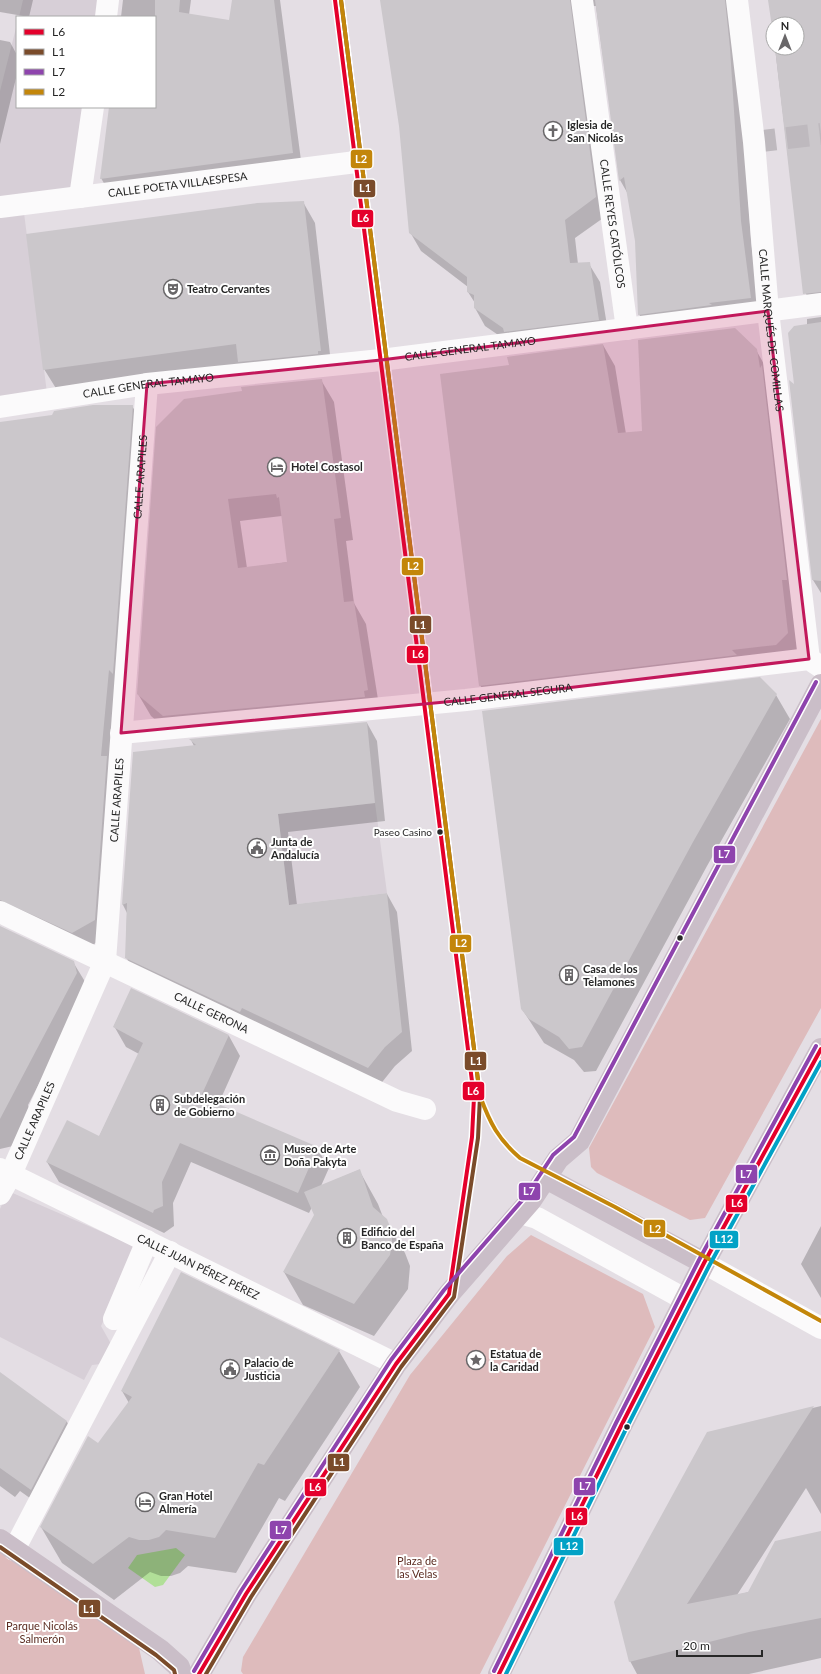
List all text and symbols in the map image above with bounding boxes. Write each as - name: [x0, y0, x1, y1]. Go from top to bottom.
- legend: [16, 16, 156, 108]
- north arrow: [765, 16, 805, 56]
- text: N: [781, 19, 789, 32]
- text: L6: [52, 24, 65, 39]
- text: L1: [52, 44, 65, 59]
- text: L7: [52, 64, 65, 79]
- text: L2: [52, 84, 65, 99]
- place label: Iglesia de San Nicolás: [567, 118, 623, 144]
- church icon: Iglesia de San Nicolás: [542, 120, 564, 142]
- line badge: L2: [350, 149, 373, 169]
- text: L2: [355, 152, 367, 165]
- street label: CALLE REYES CATÓLICOS: [598, 158, 628, 289]
- street label: CALLE POETA VILLAESPESA: [107, 169, 248, 199]
- line badge: L1: [353, 179, 376, 198]
- text: L1: [359, 181, 371, 194]
- line badge: L6: [351, 209, 374, 228]
- text: L6: [357, 211, 370, 224]
- street label: CALLE MARQUÉS DE COMILLAS: [757, 248, 787, 412]
- theatre icon: Teatro Cervantes: [162, 278, 184, 300]
- place label: Teatro Cervantes: [187, 282, 270, 295]
- street label: CALLE GENERAL TAMAYO: [404, 333, 537, 363]
- street label: CALLE GENERAL TAMAYO: [82, 370, 215, 400]
- street label: CALLE ARAPILES: [130, 434, 149, 519]
- hotel icon: Hotel Costasol: [266, 456, 288, 478]
- place label: Hotel Costasol: [291, 460, 363, 473]
- line badge: L2: [401, 557, 424, 576]
- text: L2: [407, 559, 419, 572]
- line badge: L1: [409, 615, 432, 634]
- text: L1: [414, 618, 426, 631]
- line badge: L6: [406, 645, 429, 664]
- text: L6: [412, 647, 425, 660]
- street label: CALLE GENERAL SEGURA: [443, 680, 574, 708]
- street label: CALLE ARAPILES: [107, 757, 126, 843]
- place label: Paseo Casino: [374, 826, 432, 838]
- marker: Paseo Casino: [435, 827, 445, 837]
- place label: Junta de Andalucía: [270, 835, 319, 861]
- public building icon: Junta de Andalucía: [246, 837, 268, 859]
- line badge: L7: [713, 845, 736, 864]
- text: L7: [718, 847, 730, 860]
- unlabelled marker: [675, 933, 685, 943]
- line badge: L2: [449, 934, 472, 953]
- text: L2: [455, 936, 467, 949]
- place label: Casa de los Telamones: [583, 962, 638, 988]
- building icon: Casa de los Telamones: [558, 964, 580, 986]
- street label: CALLE GERONA: [172, 989, 251, 1036]
- line badge: L1: [464, 1051, 487, 1071]
- text: L1: [470, 1054, 482, 1067]
- street label: CALLE ARAPILES: [11, 1079, 57, 1162]
- line badge: L6: [462, 1081, 485, 1101]
- text: L6: [467, 1084, 480, 1097]
- place label: Subdelegación de Gobierno: [174, 1092, 245, 1118]
- building icon: Subdelegación de Gobierno: [149, 1094, 171, 1116]
- place label: Museo de Arte Doña Pakyta: [284, 1142, 356, 1168]
- museum icon: Museo de Arte Doña Pakyta: [259, 1144, 281, 1166]
- line badge: L7: [735, 1164, 758, 1184]
- text: L7: [740, 1167, 752, 1180]
- line badge: L7: [518, 1182, 541, 1201]
- text: L7: [523, 1184, 535, 1197]
- line badge: L6: [725, 1194, 748, 1213]
- text: L6: [731, 1196, 744, 1209]
- line badge: L2: [643, 1219, 666, 1238]
- text: L2: [649, 1222, 661, 1235]
- place label: Edificio del Banco de España: [361, 1225, 444, 1251]
- building icon: Edificio del Banco de España: [336, 1227, 358, 1249]
- line badge: L12: [709, 1230, 739, 1249]
- street label: CALLE JUAN PÉREZ PÉREZ: [135, 1231, 262, 1302]
- text: L12: [715, 1232, 733, 1245]
- place label: Estatua de la Caridad: [490, 1347, 541, 1373]
- place icon: Estatua de la Caridad: [465, 1349, 487, 1371]
- place label: Palacio de Justicia: [244, 1356, 294, 1382]
- public building icon: Palacio de Justicia: [219, 1358, 241, 1380]
- unlabelled marker: [622, 1422, 632, 1432]
- line badge: L1: [327, 1453, 350, 1472]
- text: L1: [333, 1455, 345, 1468]
- line badge: L7: [573, 1477, 596, 1496]
- line badge: L6: [304, 1478, 327, 1497]
- text: L7: [579, 1479, 591, 1492]
- text: L6: [309, 1480, 322, 1493]
- place label: Gran Hotel Almería: [158, 1489, 213, 1515]
- hotel icon: Gran Hotel Almería: [134, 1491, 156, 1513]
- line badge: L6: [565, 1507, 588, 1526]
- text: L6: [571, 1509, 584, 1522]
- line badge: L7: [269, 1520, 292, 1540]
- text: L7: [275, 1523, 287, 1536]
- line badge: L12: [553, 1537, 584, 1556]
- text: L12: [560, 1539, 578, 1552]
- park label: Plaza de las Velas: [397, 1554, 437, 1580]
- line badge: L1: [78, 1599, 101, 1618]
- text: L1: [83, 1602, 95, 1615]
- park label: Parque Nicolás Salmerón: [6, 1619, 78, 1645]
- scale bar: [677, 1632, 762, 1658]
- text: 20 m: [683, 1638, 710, 1653]

